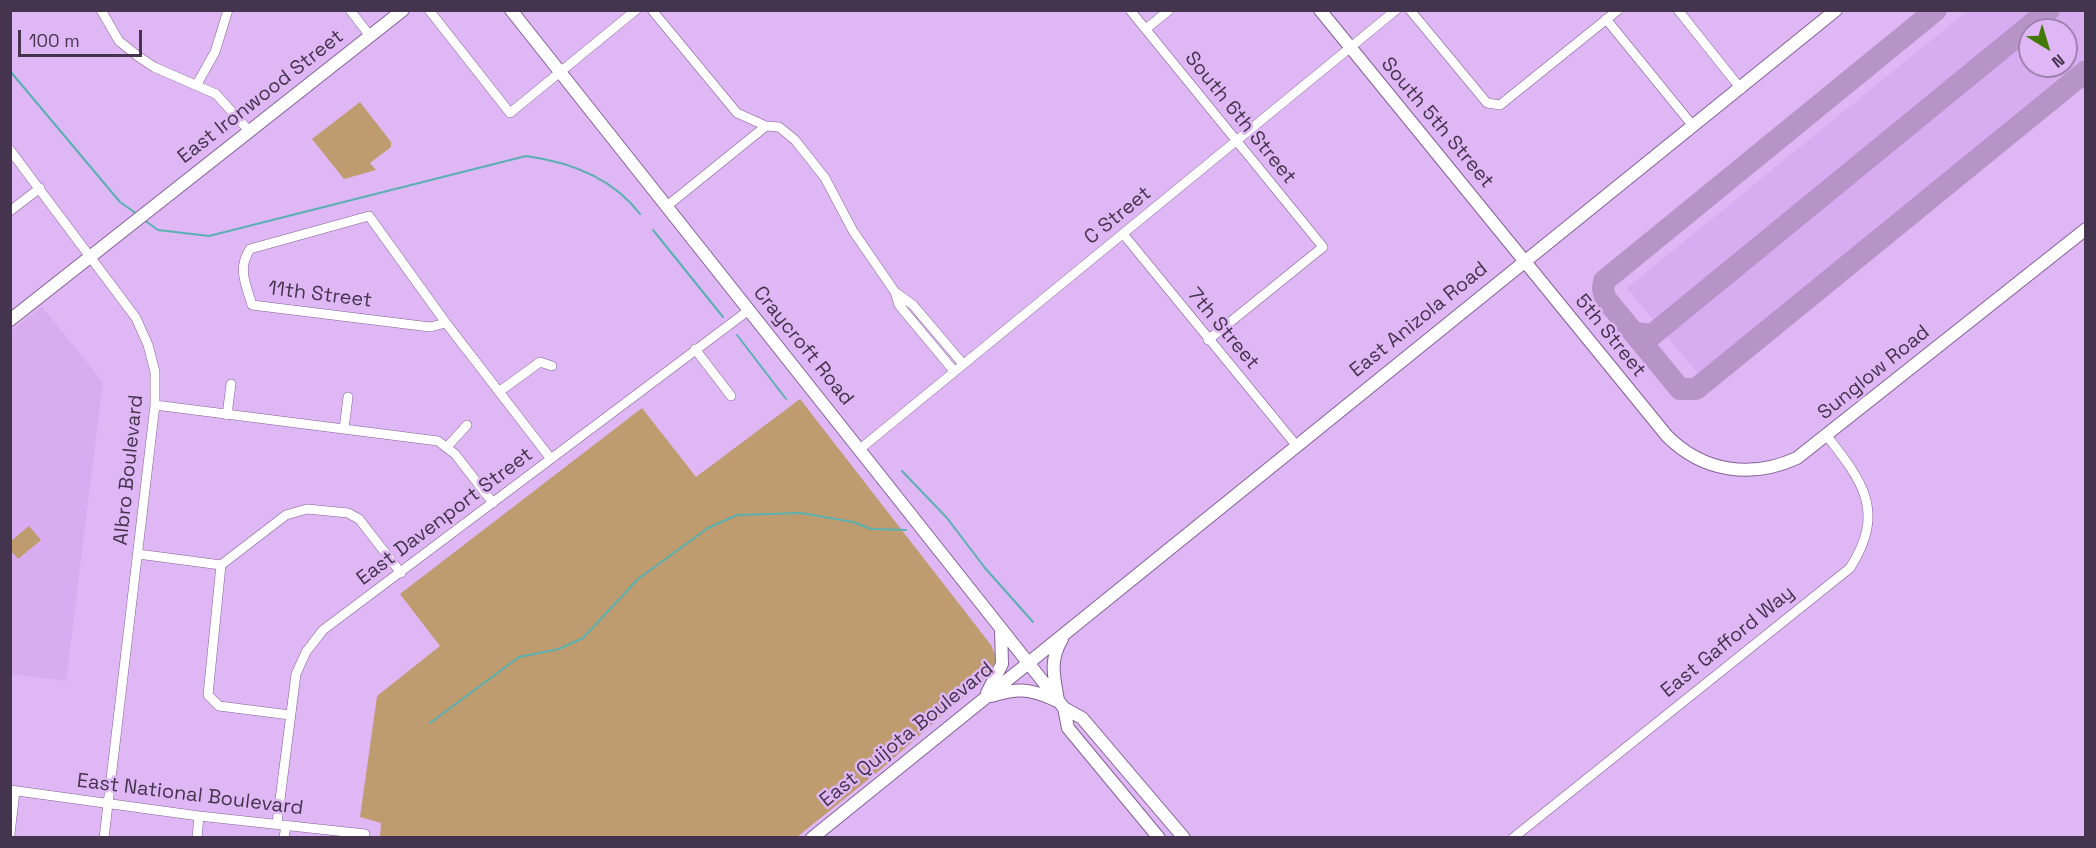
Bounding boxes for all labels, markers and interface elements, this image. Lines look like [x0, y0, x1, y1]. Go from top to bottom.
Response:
scale bar [21, 18, 146, 56]
north arrow [2018, 18, 2078, 78]
street label: East Ironwood Street [173, 25, 349, 169]
text: 100 m [29, 29, 80, 52]
street label: South 6th Street [1179, 47, 1301, 189]
text: N [2047, 49, 2069, 73]
street label: South 5th Street [1375, 53, 1499, 193]
street label: C Street [1080, 182, 1156, 250]
street label: East Anizola Road [1345, 257, 1493, 383]
street label: 11th Street [267, 277, 373, 313]
street label: Craycroft Road [748, 281, 858, 411]
street label: 7th Street [1182, 283, 1264, 375]
street label: 5th Street [1569, 290, 1651, 382]
street label: Sunglow Road [1813, 321, 1935, 425]
street label: Albro Boulevard [109, 394, 149, 546]
street label: East Davenport Street [352, 443, 538, 591]
street label: East Gafford Way [1657, 581, 1799, 703]
street label: East Quijota Boulevard [815, 657, 999, 813]
street label: East National Boulevard [75, 769, 305, 821]

